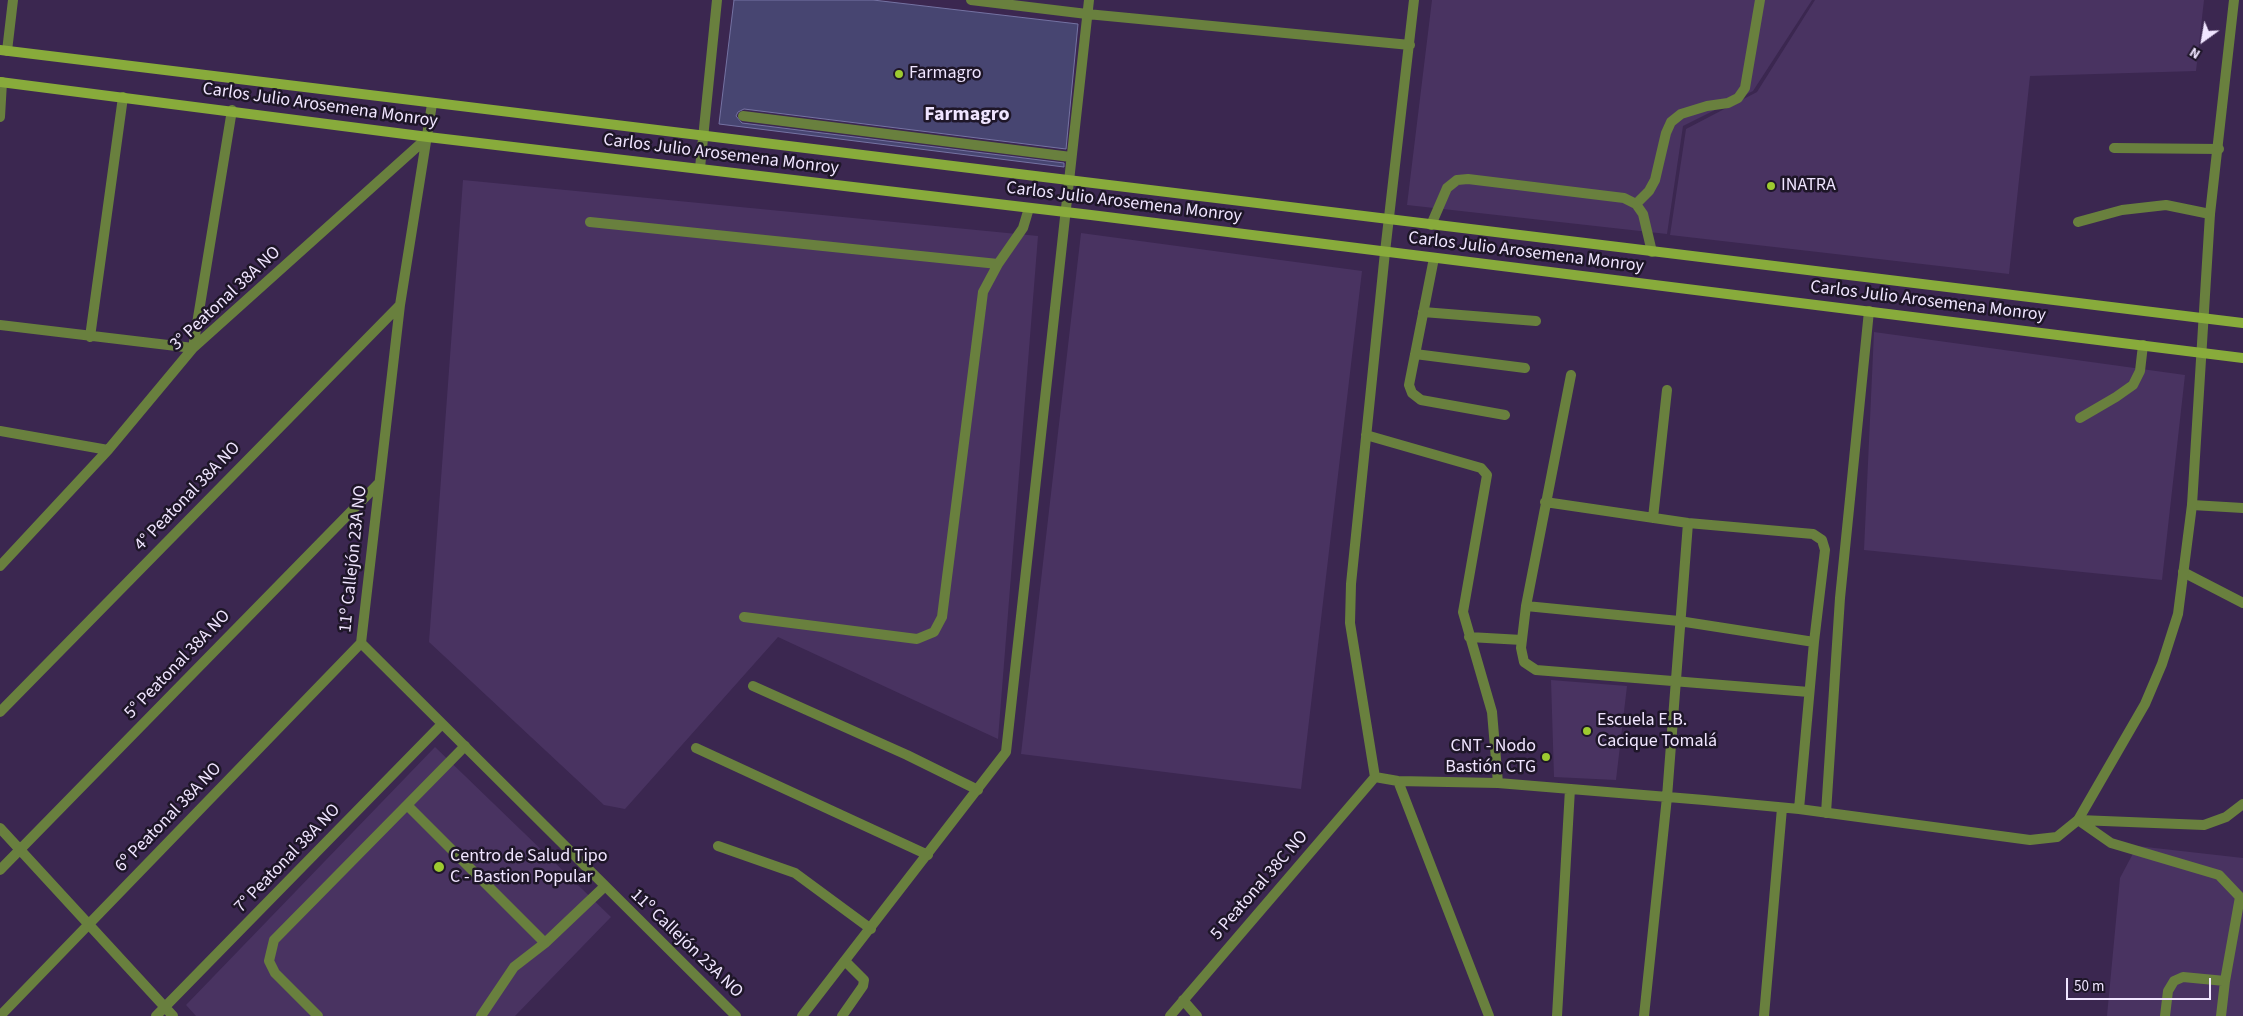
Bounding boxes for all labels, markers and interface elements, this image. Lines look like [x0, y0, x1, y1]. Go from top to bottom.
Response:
north arrow [2178, 15, 2228, 65]
text: N [2186, 42, 2204, 64]
place label: Farmagro [909, 63, 981, 85]
marker: Farmagro [893, 68, 905, 80]
street label: Carlos Julio Arosemena Monroy [201, 79, 439, 133]
district label: Farmagro [924, 104, 1010, 128]
street label: Carlos Julio Arosemena Monroy [602, 130, 840, 180]
place label: INATRA [1781, 175, 1836, 197]
street label: Carlos Julio Arosemena Monroy [1005, 178, 1243, 228]
marker: INATRA [1765, 180, 1777, 192]
street label: Carlos Julio Arosemena Monroy [1407, 228, 1645, 278]
street label: 3° Peatonal 38A NO [166, 242, 286, 356]
street label: Carlos Julio Arosemena Monroy [1809, 277, 2047, 327]
street label: 4° Peatonal 38A NO [130, 438, 246, 556]
street label: 11º Callejón 23A NO [336, 484, 372, 634]
street label: 5° Peatonal 38A NO [120, 606, 236, 724]
place label: Escuela E.B. Cacique Tomalá [1597, 710, 1717, 752]
marker: Escuela E.B. Cacique Tomalá [1581, 725, 1593, 737]
place label: CNT - Nodo Bastión CTG [1445, 736, 1536, 779]
marker: CNT - Nodo Bastión CTG [1540, 751, 1552, 763]
street label: 6º Peatonal 38A NO [111, 759, 227, 877]
street label: 7° Peatonal 38A NO [230, 800, 346, 918]
street label: 5 Peatonal 38C NO [1207, 827, 1313, 945]
place label: Centro de Salud Tipo C - Bastion Popular [450, 846, 608, 889]
marker: Centro de Salud Tipo C - Bastion Popular [432, 860, 446, 874]
street label: 11º Callejón 23A NO [625, 885, 747, 1003]
scale bar [2068, 968, 2213, 1000]
text: 50 m [2074, 976, 2104, 997]

